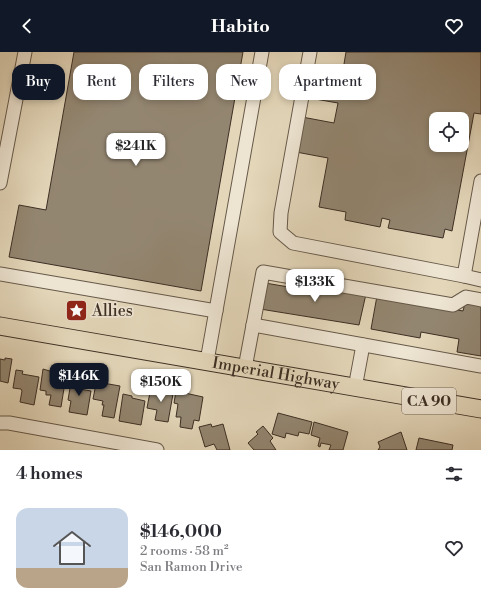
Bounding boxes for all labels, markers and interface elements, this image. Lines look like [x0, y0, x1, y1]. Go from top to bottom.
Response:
icon: back [16, 15, 38, 37]
text: Habito [211, 15, 270, 38]
icon: heart [443, 15, 465, 37]
chip: Buy [12, 64, 65, 100]
chip: Rent [73, 64, 131, 100]
chip: Filters [139, 64, 208, 100]
chip: New [216, 64, 271, 100]
chip: Apartment [279, 64, 376, 100]
map controls [429, 112, 469, 152]
button: locate [429, 112, 469, 152]
pin: $241K [108, 133, 164, 167]
text: $241K [115, 138, 157, 154]
pin: $133K [287, 269, 343, 303]
text: $133K [295, 274, 335, 290]
place icon: Allies [64, 298, 90, 324]
place label: Allies [91, 301, 133, 321]
street label: Imperial Highway [211, 353, 341, 394]
pin: $146K [51, 363, 107, 397]
text: $146K [59, 368, 99, 384]
pin: $150K [133, 369, 189, 403]
text: $150K [140, 374, 182, 390]
road number: CA 90 [402, 388, 456, 414]
text: 4 homes [16, 463, 83, 485]
icon: filters [443, 463, 465, 485]
text: $146,000 [140, 521, 222, 543]
icon: home [48, 524, 96, 572]
icon: heart [443, 537, 465, 559]
text: 2 rooms · 58 m² [140, 543, 229, 559]
text: San Ramon Drive [140, 559, 243, 575]

